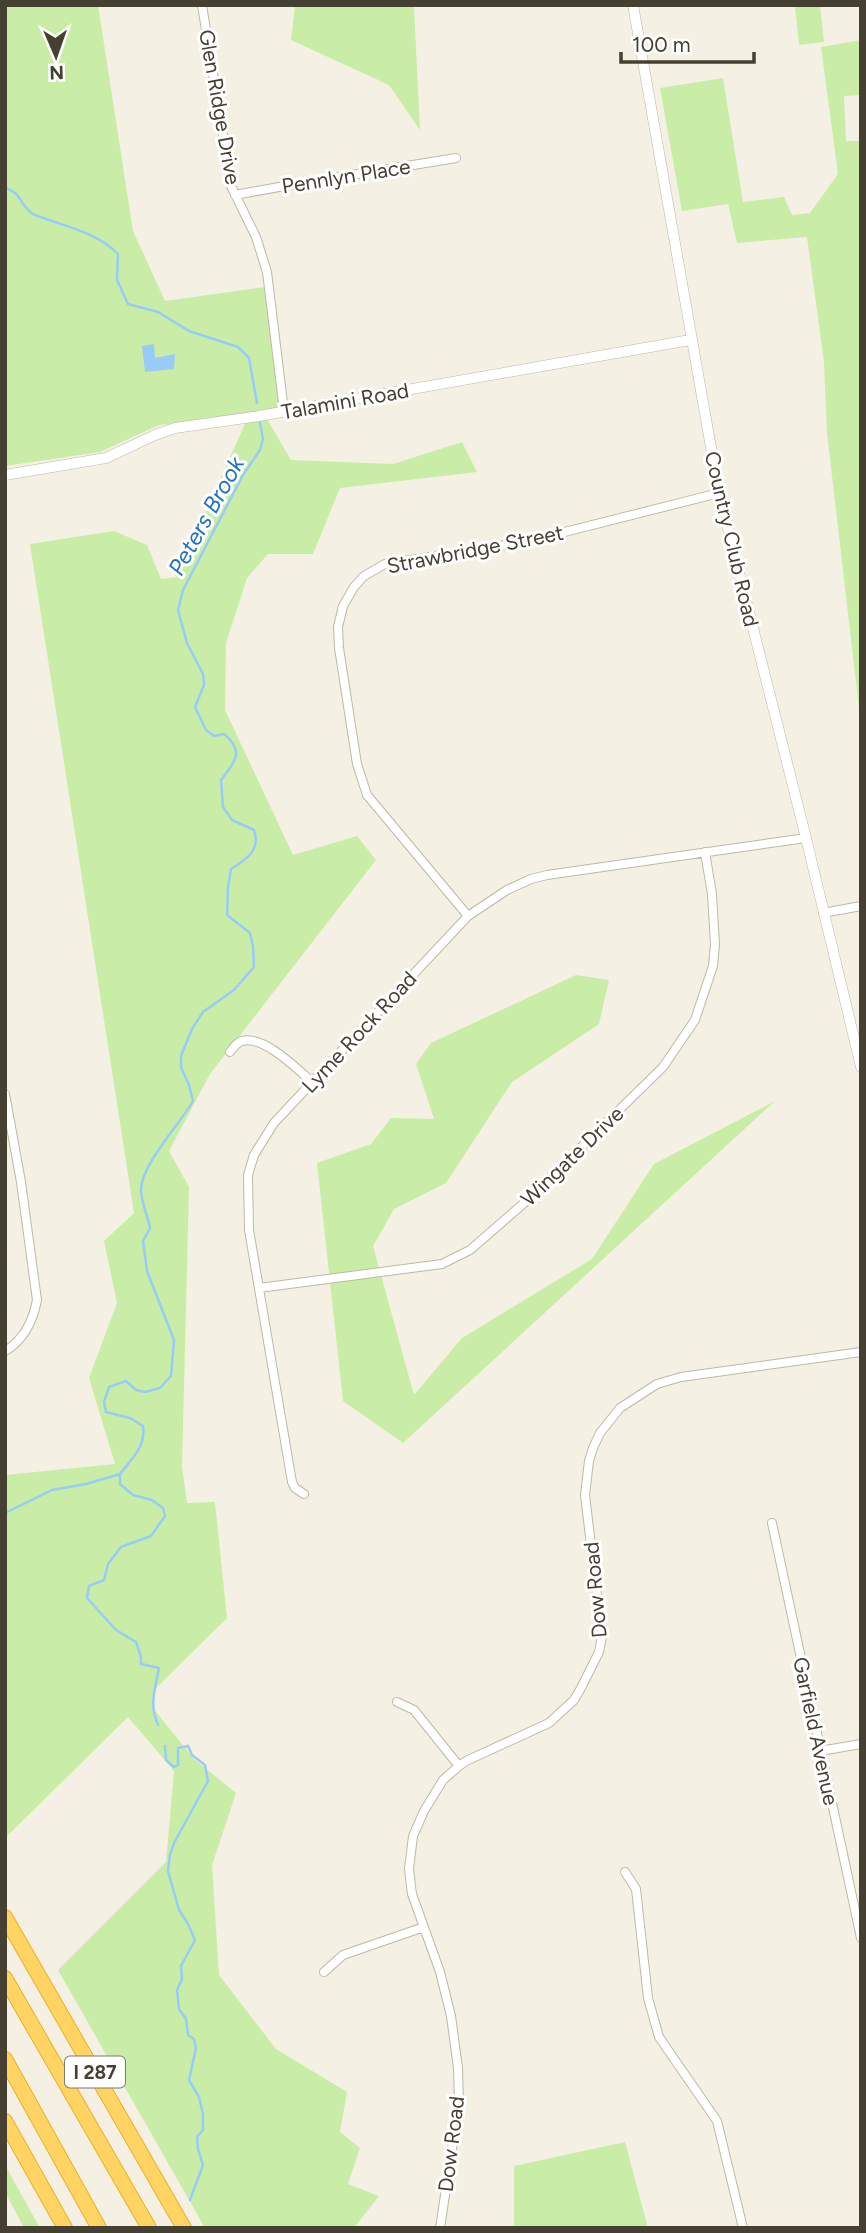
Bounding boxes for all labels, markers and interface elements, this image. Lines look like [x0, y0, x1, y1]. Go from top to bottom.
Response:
north arrow [21, 21, 91, 91]
scale bar [621, 21, 754, 65]
street label: Glen Ridge Drive [194, 28, 246, 186]
text: 100 m [632, 32, 691, 57]
text: N [49, 61, 64, 84]
street label: Pennlyn Place [280, 154, 412, 198]
street label: Talamini Road [279, 377, 411, 425]
street label: Country Club Road [700, 449, 764, 629]
water label: Peters Brook [162, 451, 250, 580]
street label: Strawbridge Street [385, 520, 565, 578]
street label: Lyme Rock Road [296, 966, 422, 1098]
street label: Wingate Drive [516, 1101, 628, 1211]
street label: Dow Road [578, 1541, 612, 1639]
street label: Garfield Avenue [788, 1655, 844, 1807]
road number: I 287 [65, 2056, 125, 2088]
street label: Dow Road [433, 2095, 469, 2193]

